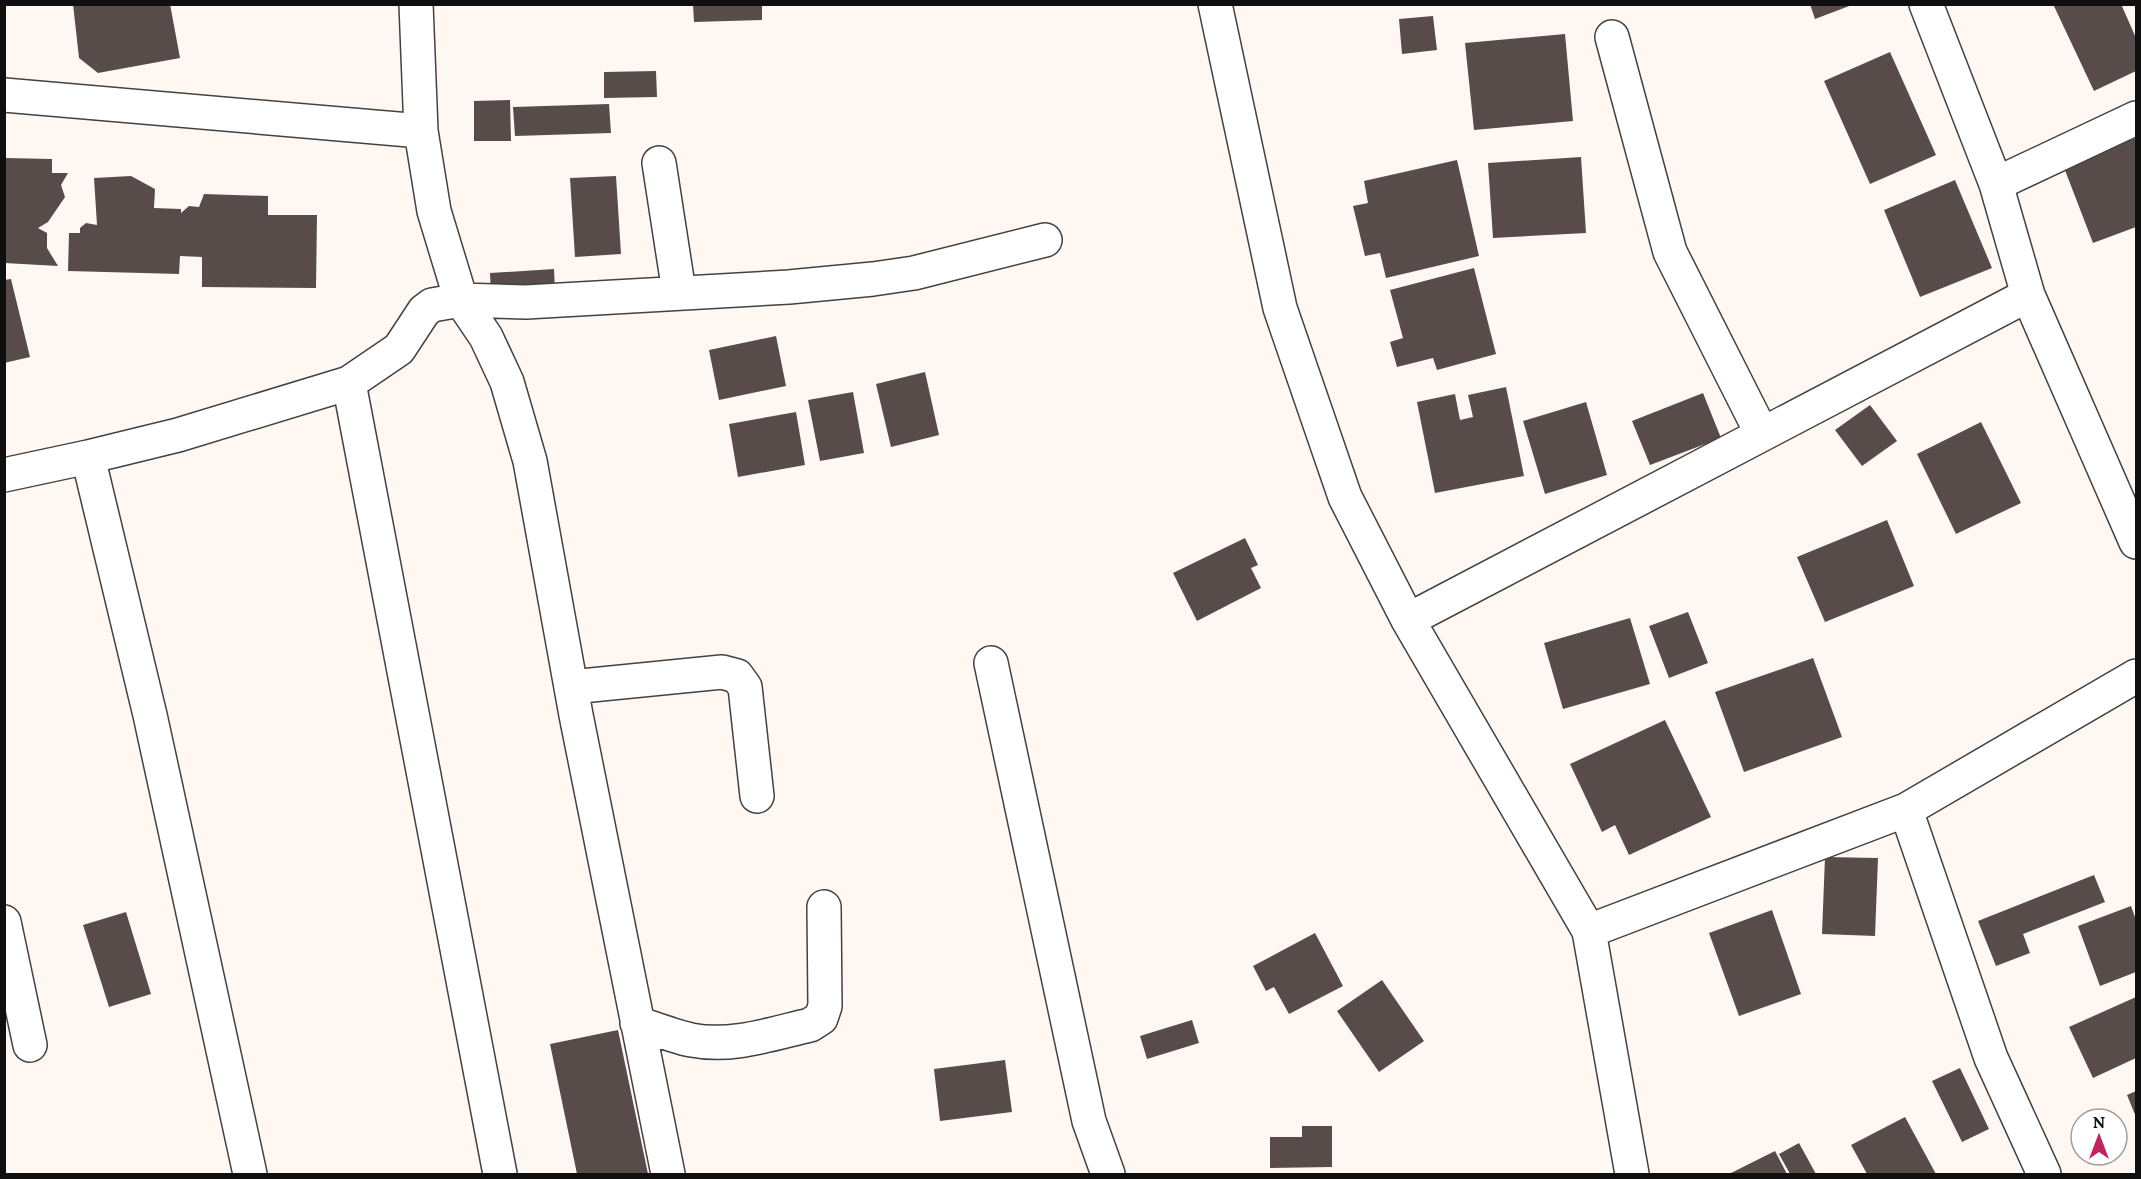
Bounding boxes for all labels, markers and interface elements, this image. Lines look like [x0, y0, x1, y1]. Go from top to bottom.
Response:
north arrow [2069, 1107, 2129, 1167]
text: N [2093, 1112, 2105, 1132]

